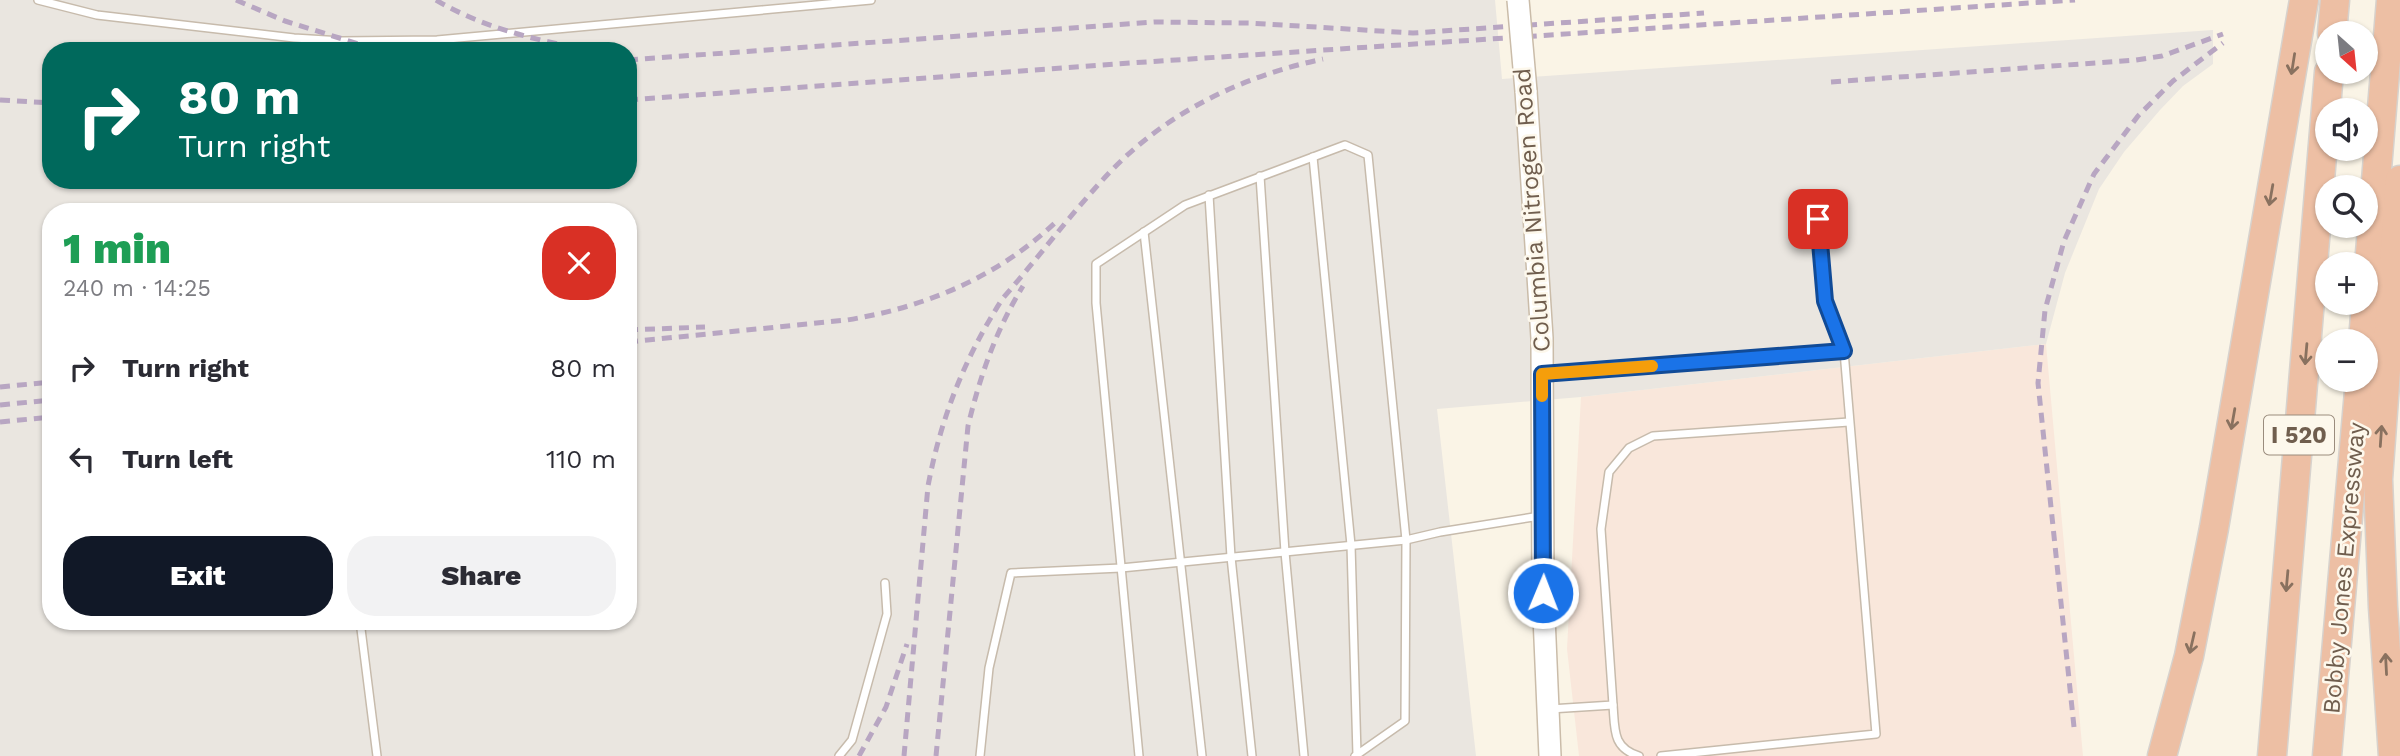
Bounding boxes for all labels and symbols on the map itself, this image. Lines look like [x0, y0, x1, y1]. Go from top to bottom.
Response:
north arrow [2315, 21, 2378, 84]
one-way arrow [2286, 52, 2299, 75]
street label: Columbia Nitrogen Road [1508, 67, 1556, 353]
one-way arrow [2264, 183, 2277, 206]
pin [1788, 189, 1848, 249]
one-way arrow [2299, 342, 2312, 365]
one-way arrow [2226, 407, 2239, 430]
road number: I 520 [2264, 416, 2334, 454]
street label: Bobby Jones Expressway [2317, 420, 2371, 715]
one-way arrow [2375, 426, 2388, 448]
position arrow [1506, 556, 1580, 630]
one-way arrow [2280, 569, 2293, 591]
one-way arrow [2185, 631, 2198, 654]
one-way arrow [2379, 653, 2392, 675]

